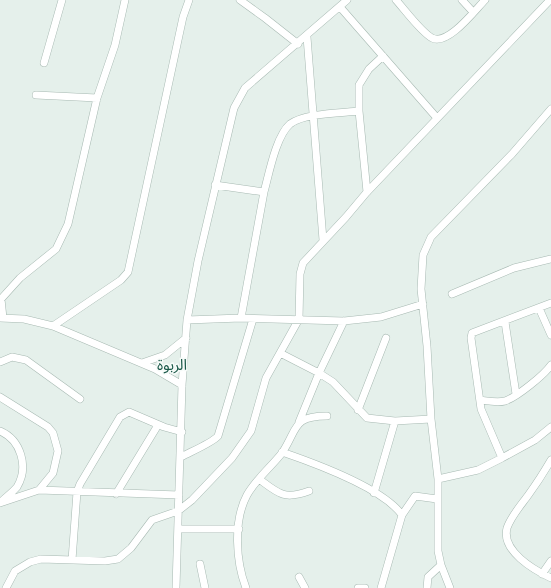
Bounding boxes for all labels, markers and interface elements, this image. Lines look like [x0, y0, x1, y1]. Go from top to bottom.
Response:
district label: الربوة [157, 355, 187, 374]

